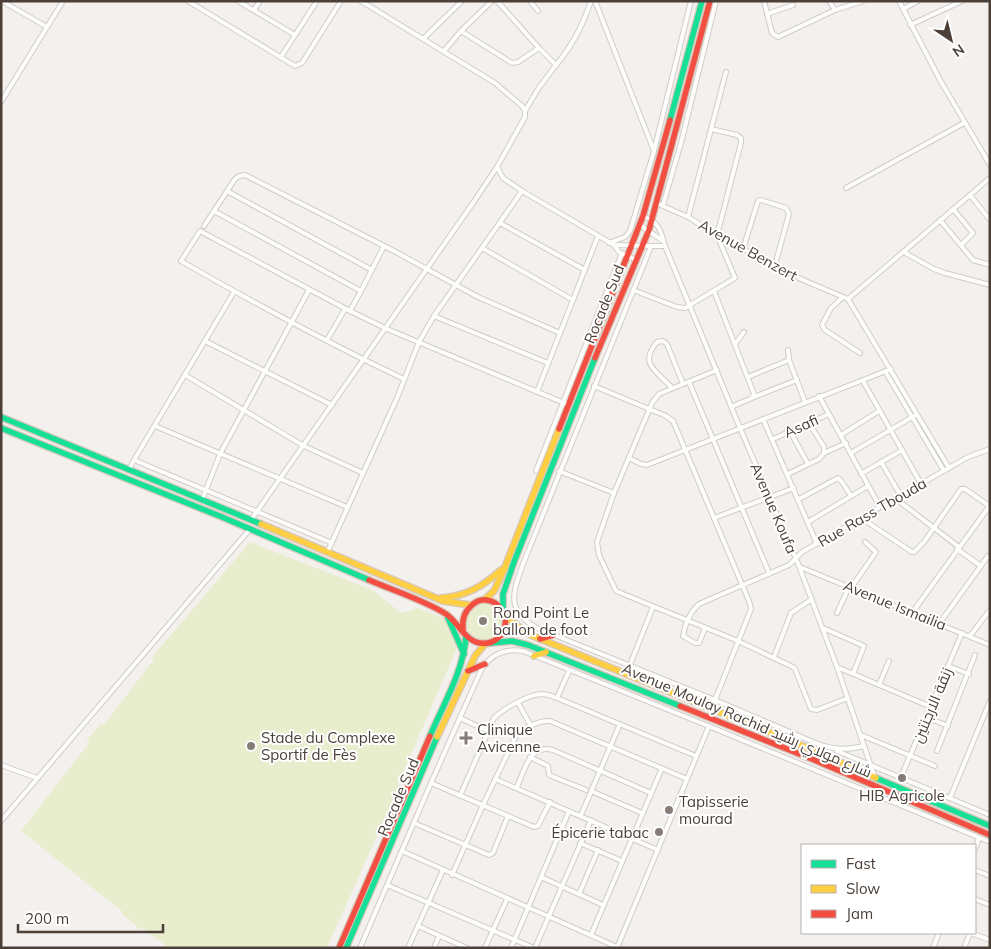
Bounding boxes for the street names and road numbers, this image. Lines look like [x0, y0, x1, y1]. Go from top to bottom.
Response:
street label: Avenue Benzert [695, 215, 801, 285]
street label: Rocade Sud [580, 262, 628, 346]
street label: Asafi [781, 410, 821, 442]
street label: Avenue Koufa [746, 460, 802, 556]
street label: Rue Rass Tbouda [814, 473, 930, 551]
street label: Avenue Ismailia [841, 576, 949, 634]
street label: Avenue Moulay Rachid شارع مولاي رشيد [618, 659, 875, 784]
street label: زنقة الارجنتين [908, 665, 957, 746]
street label: Rocade Sud [373, 755, 423, 839]

